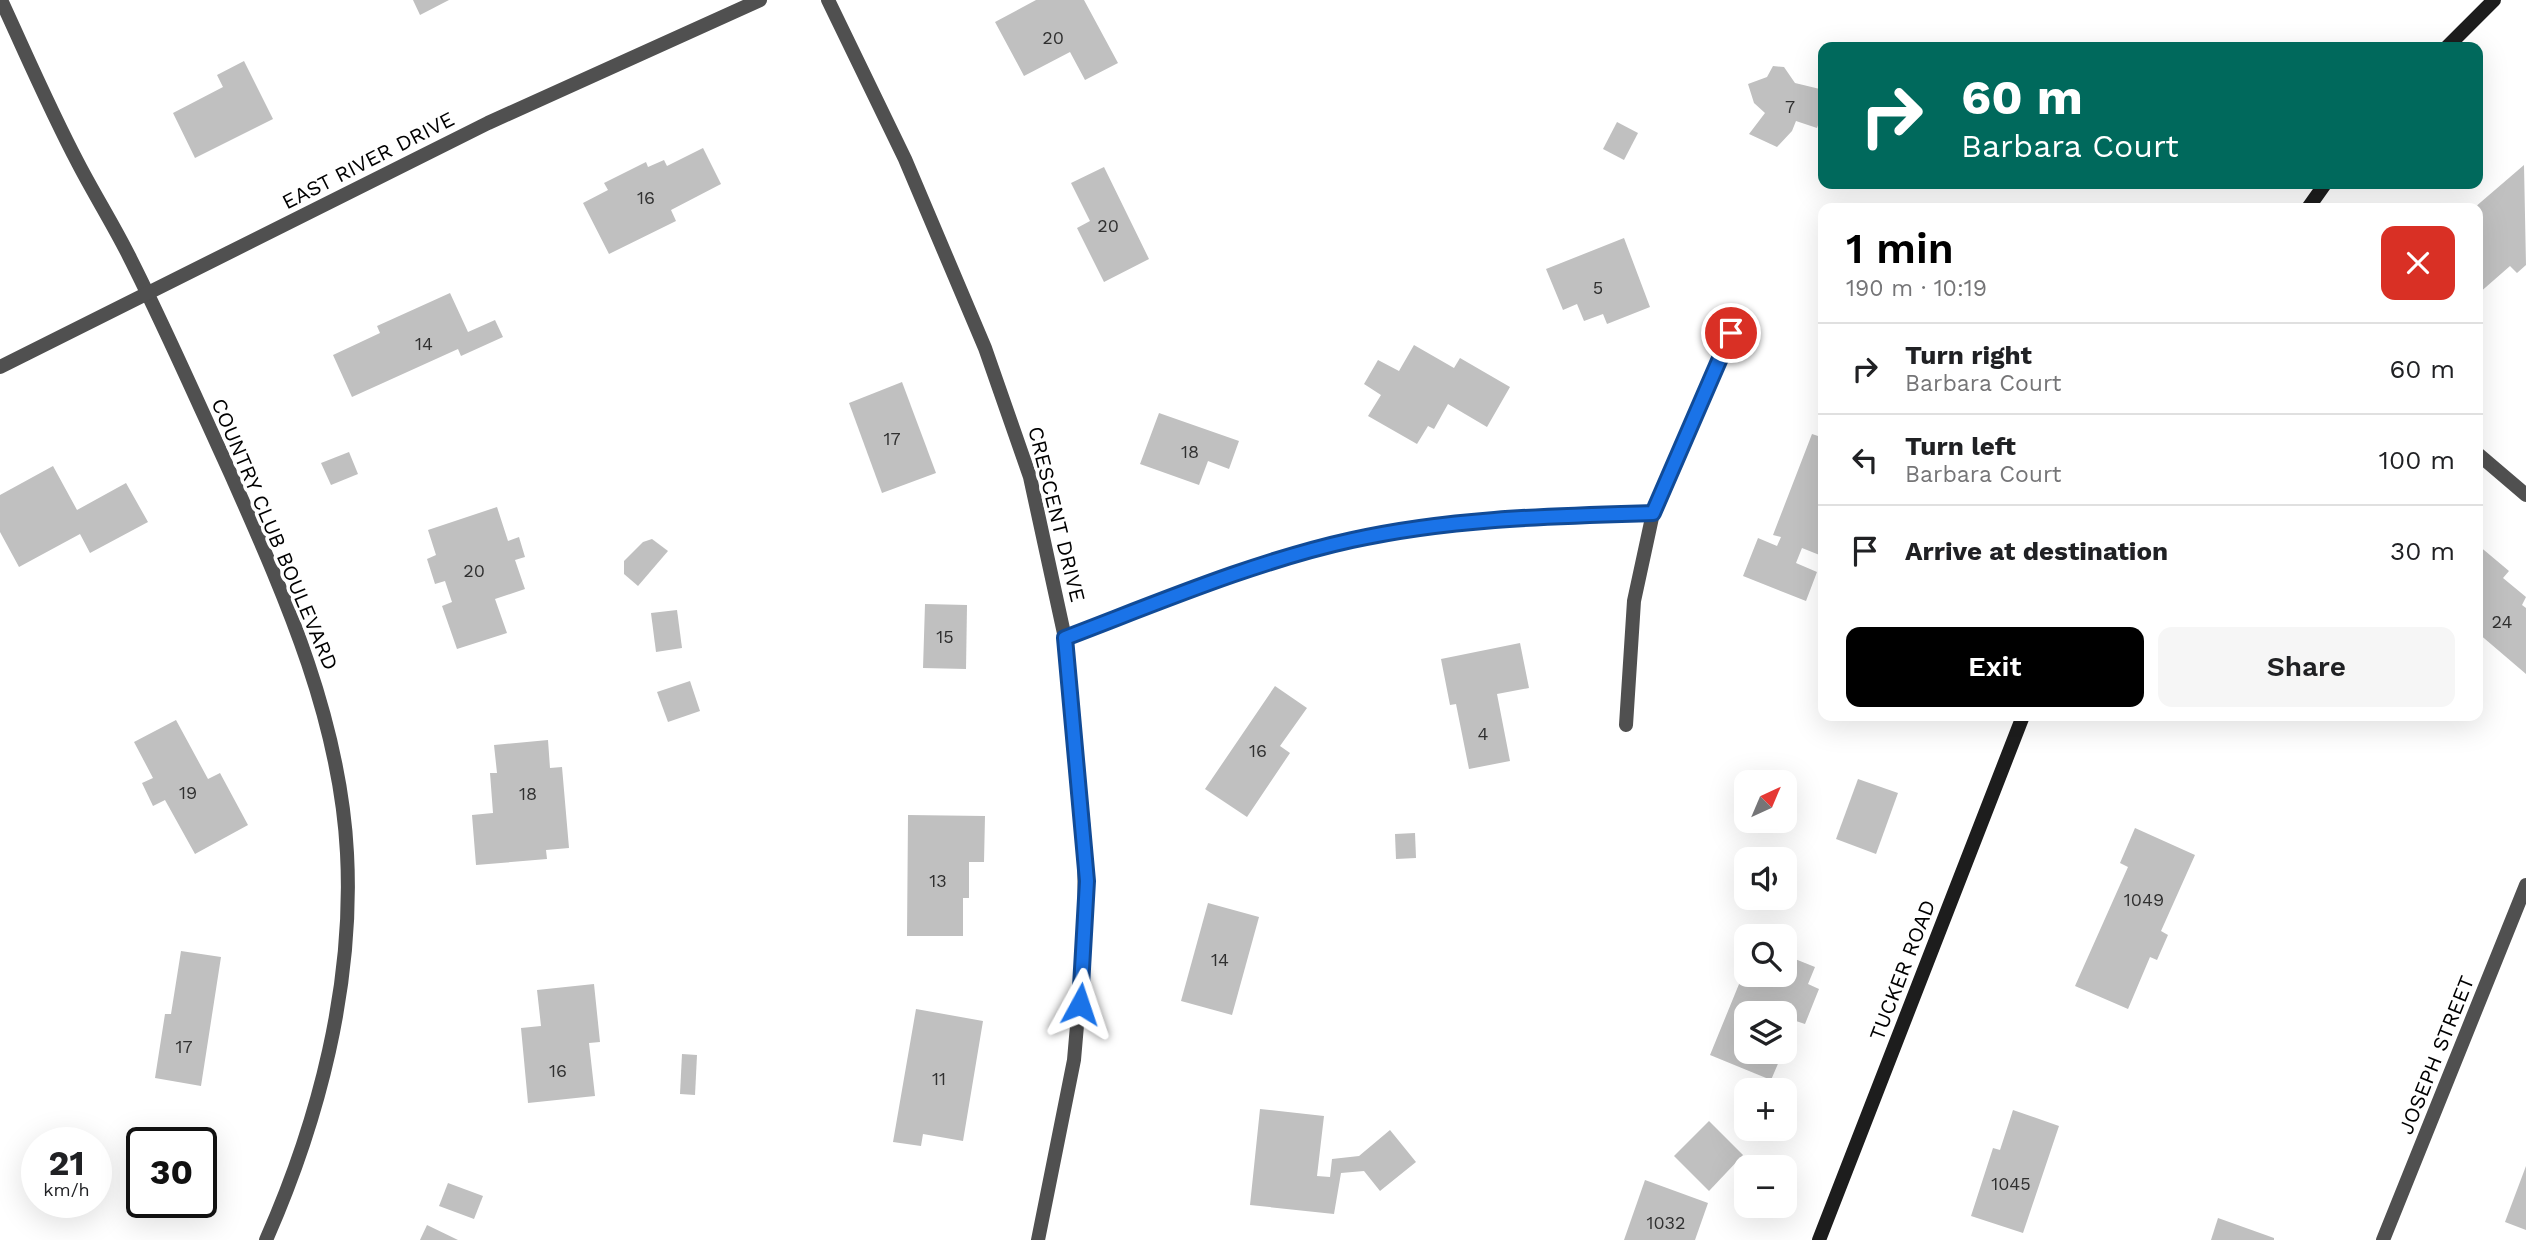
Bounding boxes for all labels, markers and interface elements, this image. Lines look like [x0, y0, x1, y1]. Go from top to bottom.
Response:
house number: 20 [1042, 27, 1064, 48]
text: 60 m [1961, 68, 2083, 126]
icon: right [1846, 70, 1937, 161]
house number: 7 [1785, 96, 1795, 117]
street label: EAST RIVER DRIVE [278, 106, 458, 214]
text: Barbara Court [1961, 127, 2179, 165]
house number: 16 [637, 187, 655, 208]
house number: 20 [1097, 215, 1119, 236]
text: 1 min [1846, 224, 1954, 273]
button: close [2381, 226, 2455, 300]
text: 190 m · 10:19 [1846, 275, 1987, 302]
house number: 5 [1593, 277, 1603, 298]
pin [1701, 303, 1761, 363]
icon: arrive [1712, 314, 1750, 352]
house number: 14 [415, 333, 433, 354]
text: Turn right [1905, 340, 2032, 370]
icon: right [1846, 350, 1884, 388]
text: 60 m [2389, 354, 2455, 384]
text: Barbara Court [1905, 370, 2061, 397]
street label: COUNTRY CLUB BOULEVARD [206, 394, 344, 674]
street label: CRESCENT DRIVE [1023, 424, 1091, 604]
house number: 17 [883, 428, 901, 449]
text: Turn left [1905, 431, 2016, 461]
house number: 18 [1181, 441, 1199, 462]
icon: left [1846, 441, 1884, 479]
text: 100 m [2379, 445, 2455, 475]
text: Barbara Court [1905, 461, 2061, 488]
icon: arrive [1846, 532, 1884, 570]
text: Arrive at destination [1905, 536, 2168, 566]
text: 30 m [2390, 536, 2455, 566]
house number: 20 [463, 560, 485, 581]
house number: 24 [2492, 611, 2512, 632]
house number: 15 [936, 626, 954, 647]
button: Exit [1846, 627, 2144, 707]
button: Share [2158, 627, 2455, 707]
house number: 4 [1478, 723, 1489, 744]
house number: 16 [1249, 740, 1267, 761]
north arrow [1734, 770, 1797, 833]
map controls [1734, 770, 1797, 1218]
house number: 19 [179, 782, 197, 803]
house number: 18 [519, 783, 537, 804]
button: sound [1734, 847, 1797, 910]
house number: 13 [929, 870, 947, 891]
house number: 1049 [2124, 889, 2164, 910]
street label: TUCKER ROAD [1864, 896, 1940, 1044]
button: search [1734, 924, 1797, 987]
house number: 14 [1211, 949, 1229, 970]
position arrow [1043, 967, 1117, 1041]
street label: JOSEPH STREET [2393, 972, 2479, 1138]
button: layers [1734, 1001, 1797, 1064]
house number: 17 [175, 1036, 193, 1057]
house number: 16 [549, 1060, 567, 1081]
house number: 11 [932, 1068, 946, 1089]
button: + [1734, 1078, 1797, 1141]
speed limit sign: 30 [126, 1127, 217, 1218]
text: 21 [49, 1142, 84, 1184]
button: − [1734, 1155, 1797, 1218]
house number: 1045 [1991, 1173, 2031, 1194]
text: km/h [43, 1179, 90, 1200]
house number: 1032 [1647, 1212, 1685, 1233]

